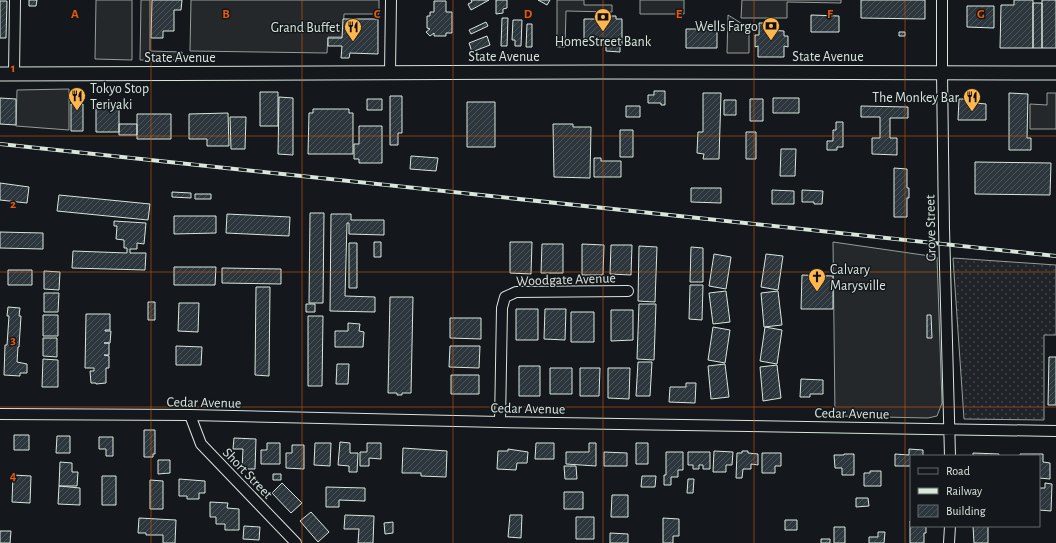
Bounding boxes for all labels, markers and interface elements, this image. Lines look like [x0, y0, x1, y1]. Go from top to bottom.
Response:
bank icon: HomeStreet Bank [593, 7, 613, 32]
text: A [71, 8, 79, 21]
text: B [222, 8, 230, 21]
text: C [374, 8, 381, 21]
text: D [524, 8, 533, 21]
text: E [676, 8, 683, 21]
text: F [827, 8, 834, 21]
text: G [977, 8, 985, 21]
bank icon: Wells Fargo [761, 16, 781, 41]
restaurant icon: Grand Buffet [343, 17, 363, 42]
place label: Wells Fargo [695, 20, 758, 34]
place label: Grand Buffet [271, 21, 341, 35]
place label: HomeStreet Bank [555, 35, 652, 49]
street label: State Avenue [468, 50, 540, 64]
street label: State Avenue [792, 50, 864, 64]
street label: State Avenue [144, 51, 216, 65]
text: 1 [11, 62, 15, 75]
place label: Tokyo Stop Teriyaki [90, 82, 149, 112]
restaurant icon: Tokyo Stop Teriyaki [67, 86, 87, 111]
restaurant icon: The Monkey Bar [962, 87, 982, 112]
place label: The Monkey Bar [872, 91, 959, 105]
street label: Grove Street [923, 194, 939, 261]
text: 2 [10, 198, 16, 211]
place label: Calvary Marysville [830, 263, 886, 293]
church icon: Calvary Marysville [807, 267, 827, 292]
street label: Woodgate Avenue [516, 271, 616, 289]
text: 3 [10, 334, 16, 347]
street label: Cedar Avenue [167, 395, 241, 411]
street label: Cedar Avenue [491, 401, 565, 417]
street label: Cedar Avenue [815, 406, 889, 422]
street label: Short Street [220, 446, 275, 502]
legend [910, 455, 1040, 527]
text: Road [946, 465, 970, 477]
text: 4 [10, 470, 17, 483]
text: Railway [946, 485, 982, 498]
text: Building [946, 505, 986, 517]

